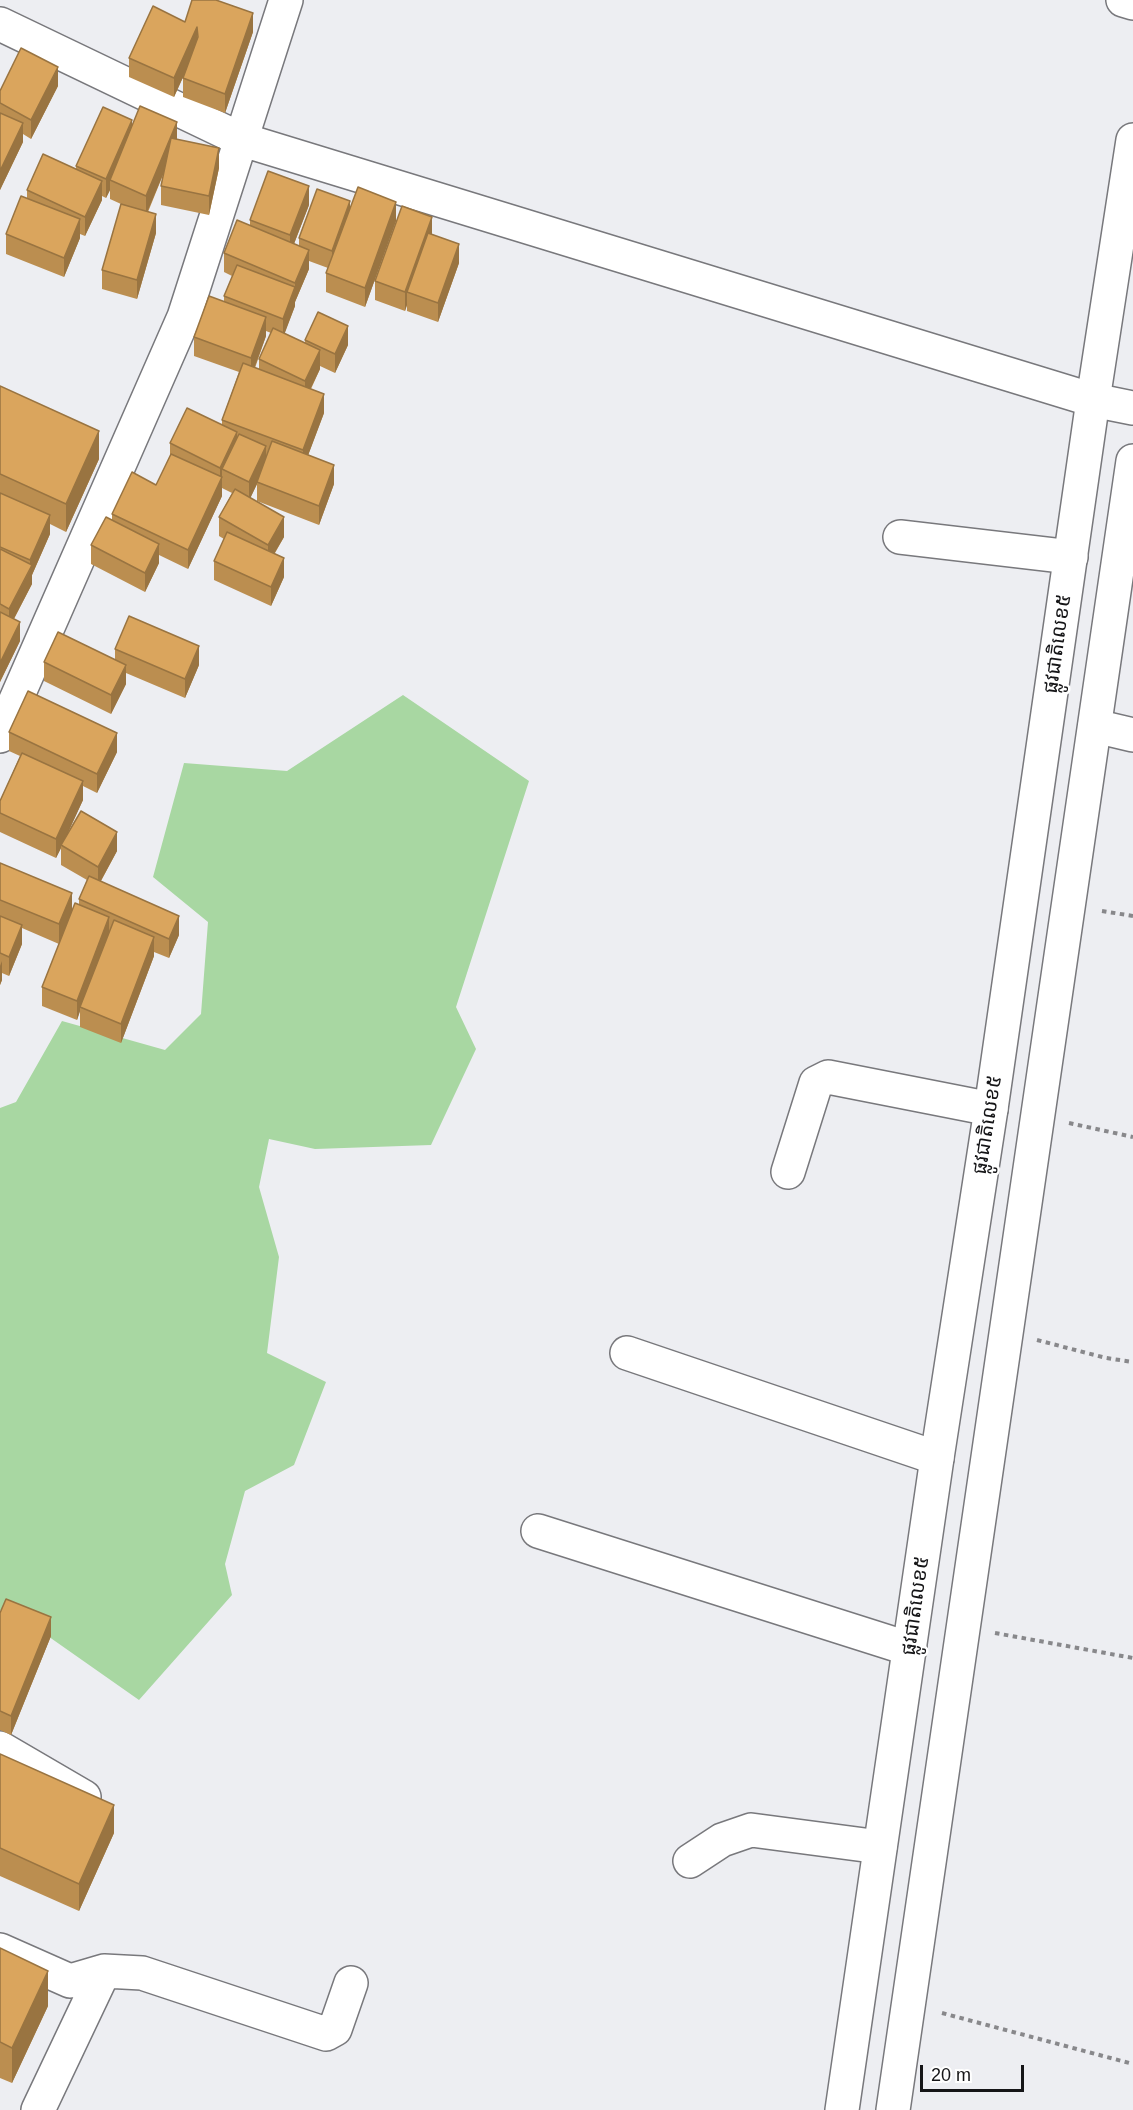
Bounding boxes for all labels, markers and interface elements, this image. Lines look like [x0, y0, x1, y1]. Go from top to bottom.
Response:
street label: ផ្លូវជាតិលេខ៥ [1039, 593, 1077, 695]
street label: ផ្លូវជាតិលេខ៥ [968, 1074, 1008, 1176]
street label: ផ្លូវជាតិលេខ៥ [897, 1555, 935, 1657]
scale bar [923, 2053, 1026, 2091]
text: 20 m [931, 2065, 971, 2085]

